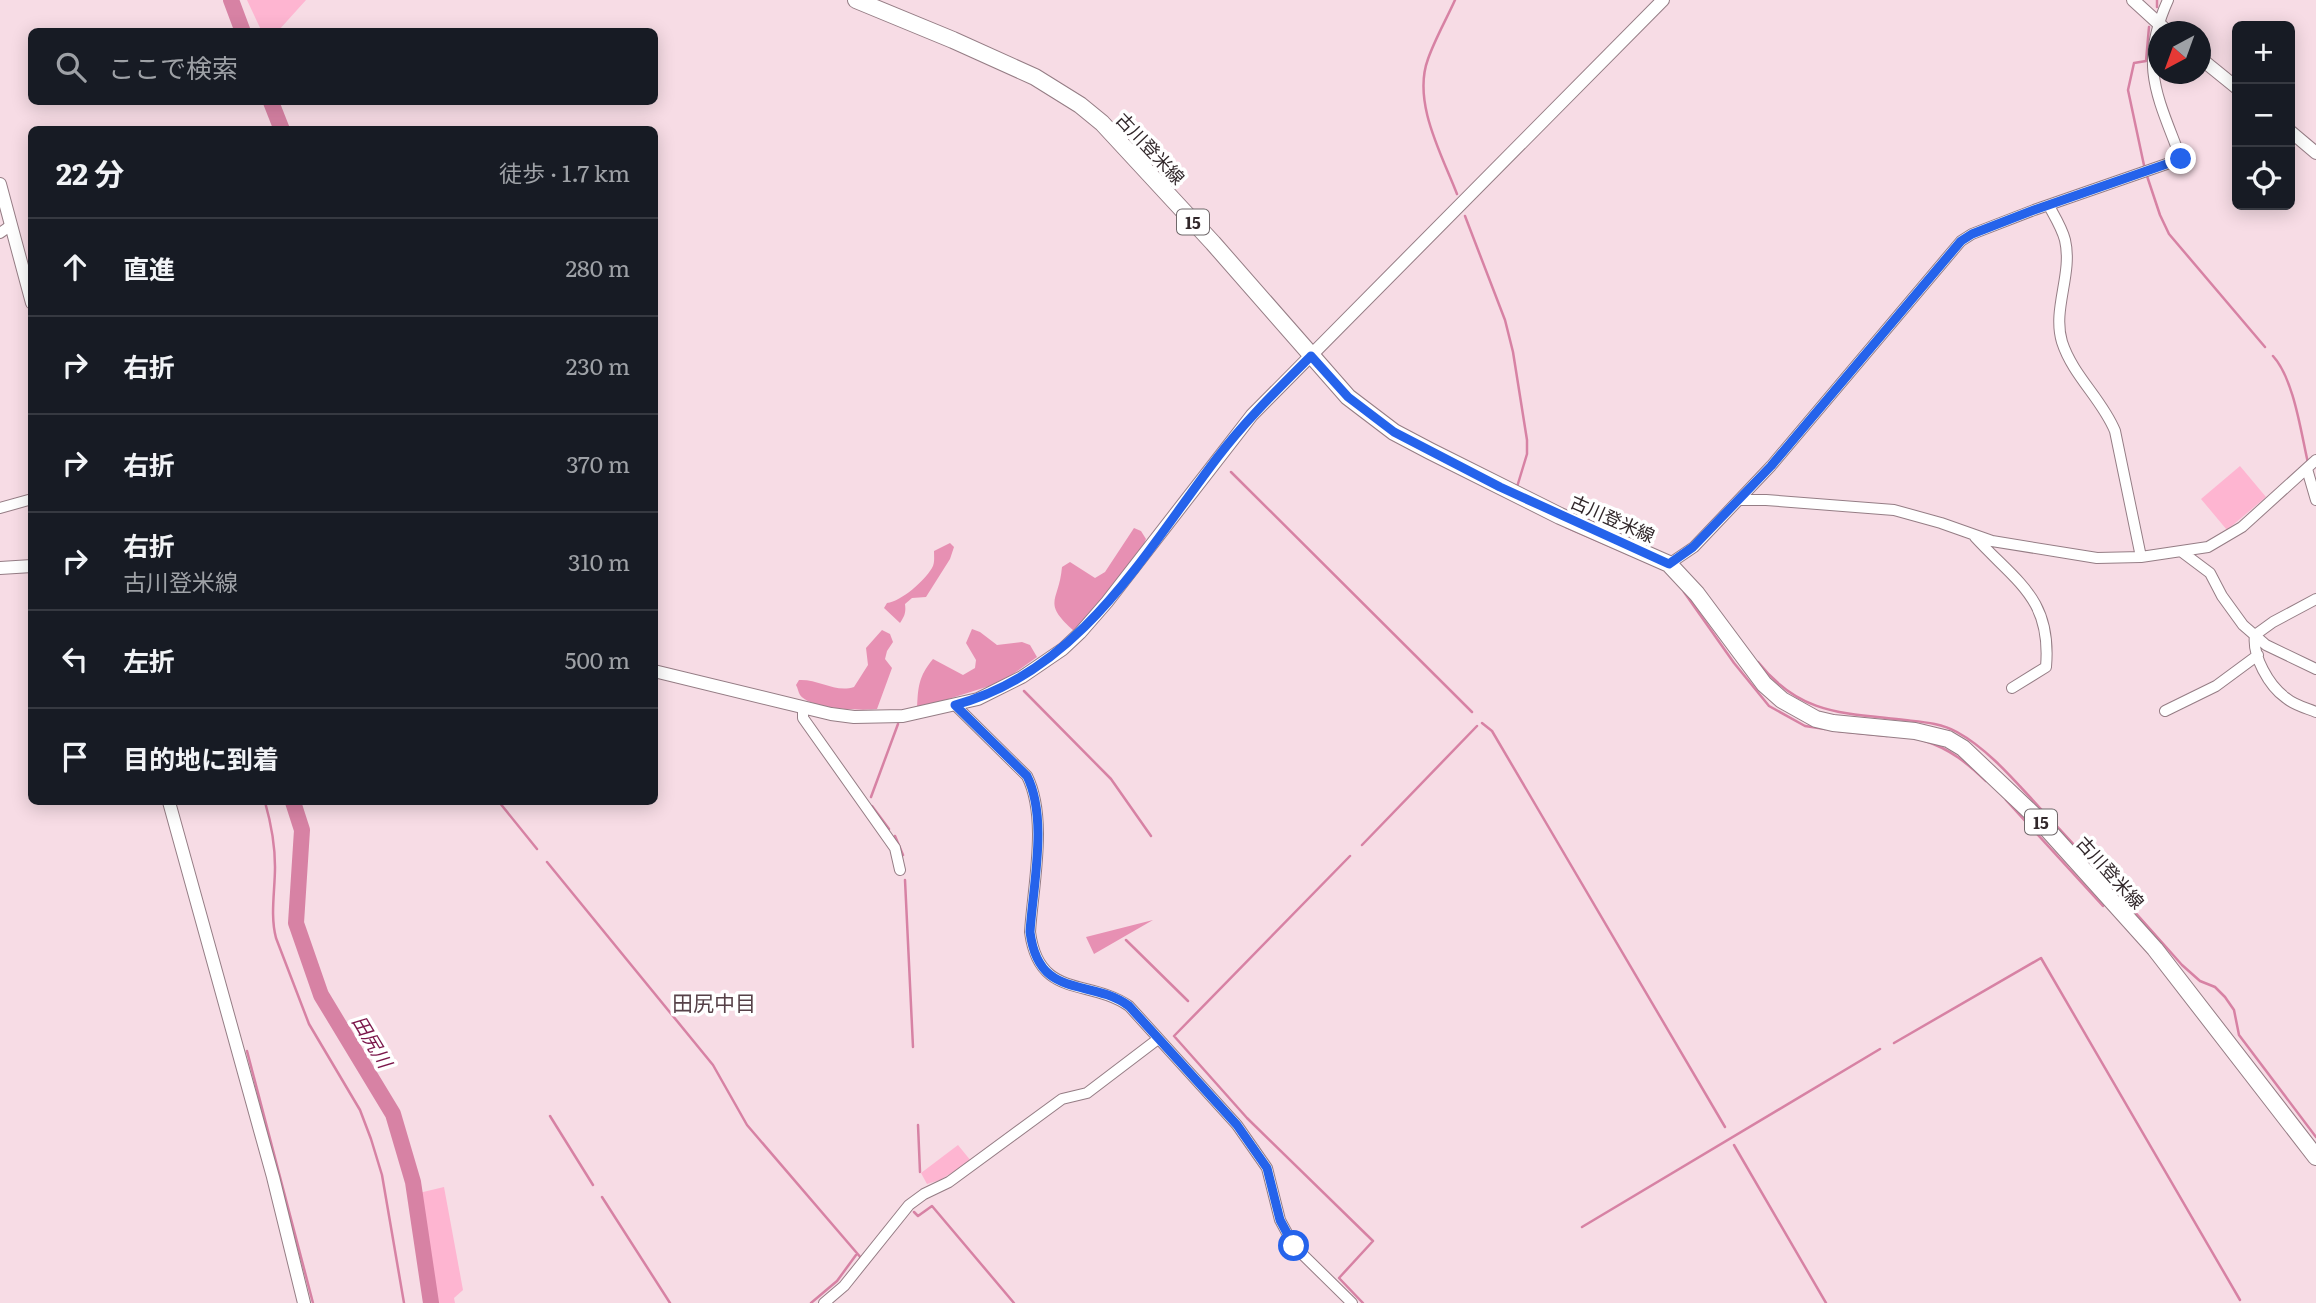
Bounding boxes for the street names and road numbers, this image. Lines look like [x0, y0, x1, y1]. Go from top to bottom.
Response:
street label: 古川登米線 [1110, 106, 1192, 190]
road number: 15 [1177, 210, 1209, 234]
street label: 古川登米線 [1566, 487, 1660, 549]
road number: 15 [2025, 810, 2057, 834]
street label: 古川登米線 [2071, 830, 2151, 914]

